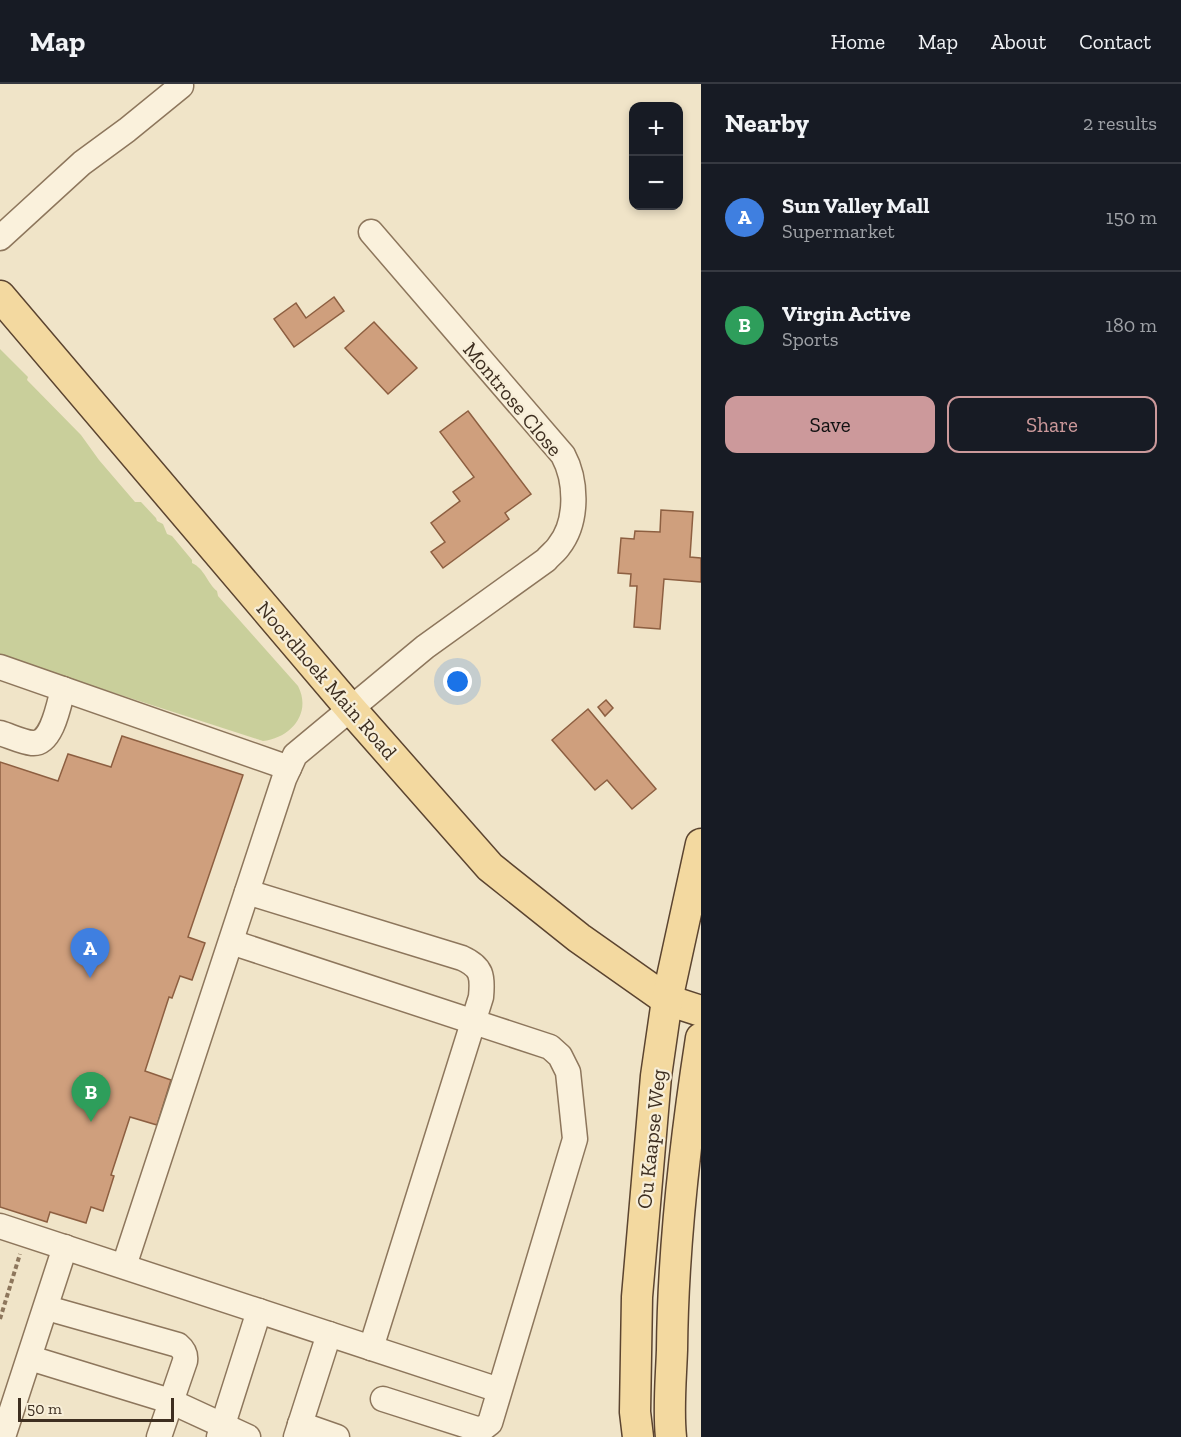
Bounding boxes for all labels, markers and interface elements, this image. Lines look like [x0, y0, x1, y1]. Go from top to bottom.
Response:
text: Map [30, 25, 85, 58]
text: Home [831, 29, 885, 54]
text: Map [918, 29, 958, 54]
text: About [991, 29, 1046, 54]
text: Contact [1079, 29, 1151, 54]
map controls [629, 102, 683, 210]
button: + [629, 102, 683, 156]
text: Nearby [725, 107, 809, 139]
text: 2 results [1083, 111, 1157, 135]
button: − [629, 156, 683, 210]
text: Sun Valley Mall [782, 192, 930, 219]
text: A [738, 205, 751, 229]
text: 150 m [1106, 205, 1157, 229]
text: Supermarket [782, 219, 895, 243]
text: Virgin Active [782, 300, 911, 327]
text: B [738, 313, 751, 337]
text: 180 m [1105, 313, 1157, 337]
text: Sports [782, 327, 839, 351]
street label: Montrose Close [458, 337, 568, 461]
button: Save [725, 396, 935, 453]
button: Share [947, 396, 1157, 453]
street label: Noordhoek Main Road [252, 596, 403, 765]
your location [443, 667, 472, 696]
pin: A [70, 928, 110, 978]
street label: Ou Kaapse Weg [631, 1067, 671, 1210]
pin: B [72, 1072, 110, 1122]
scale bar [18, 1395, 174, 1422]
text: 50 m [27, 1399, 62, 1418]

